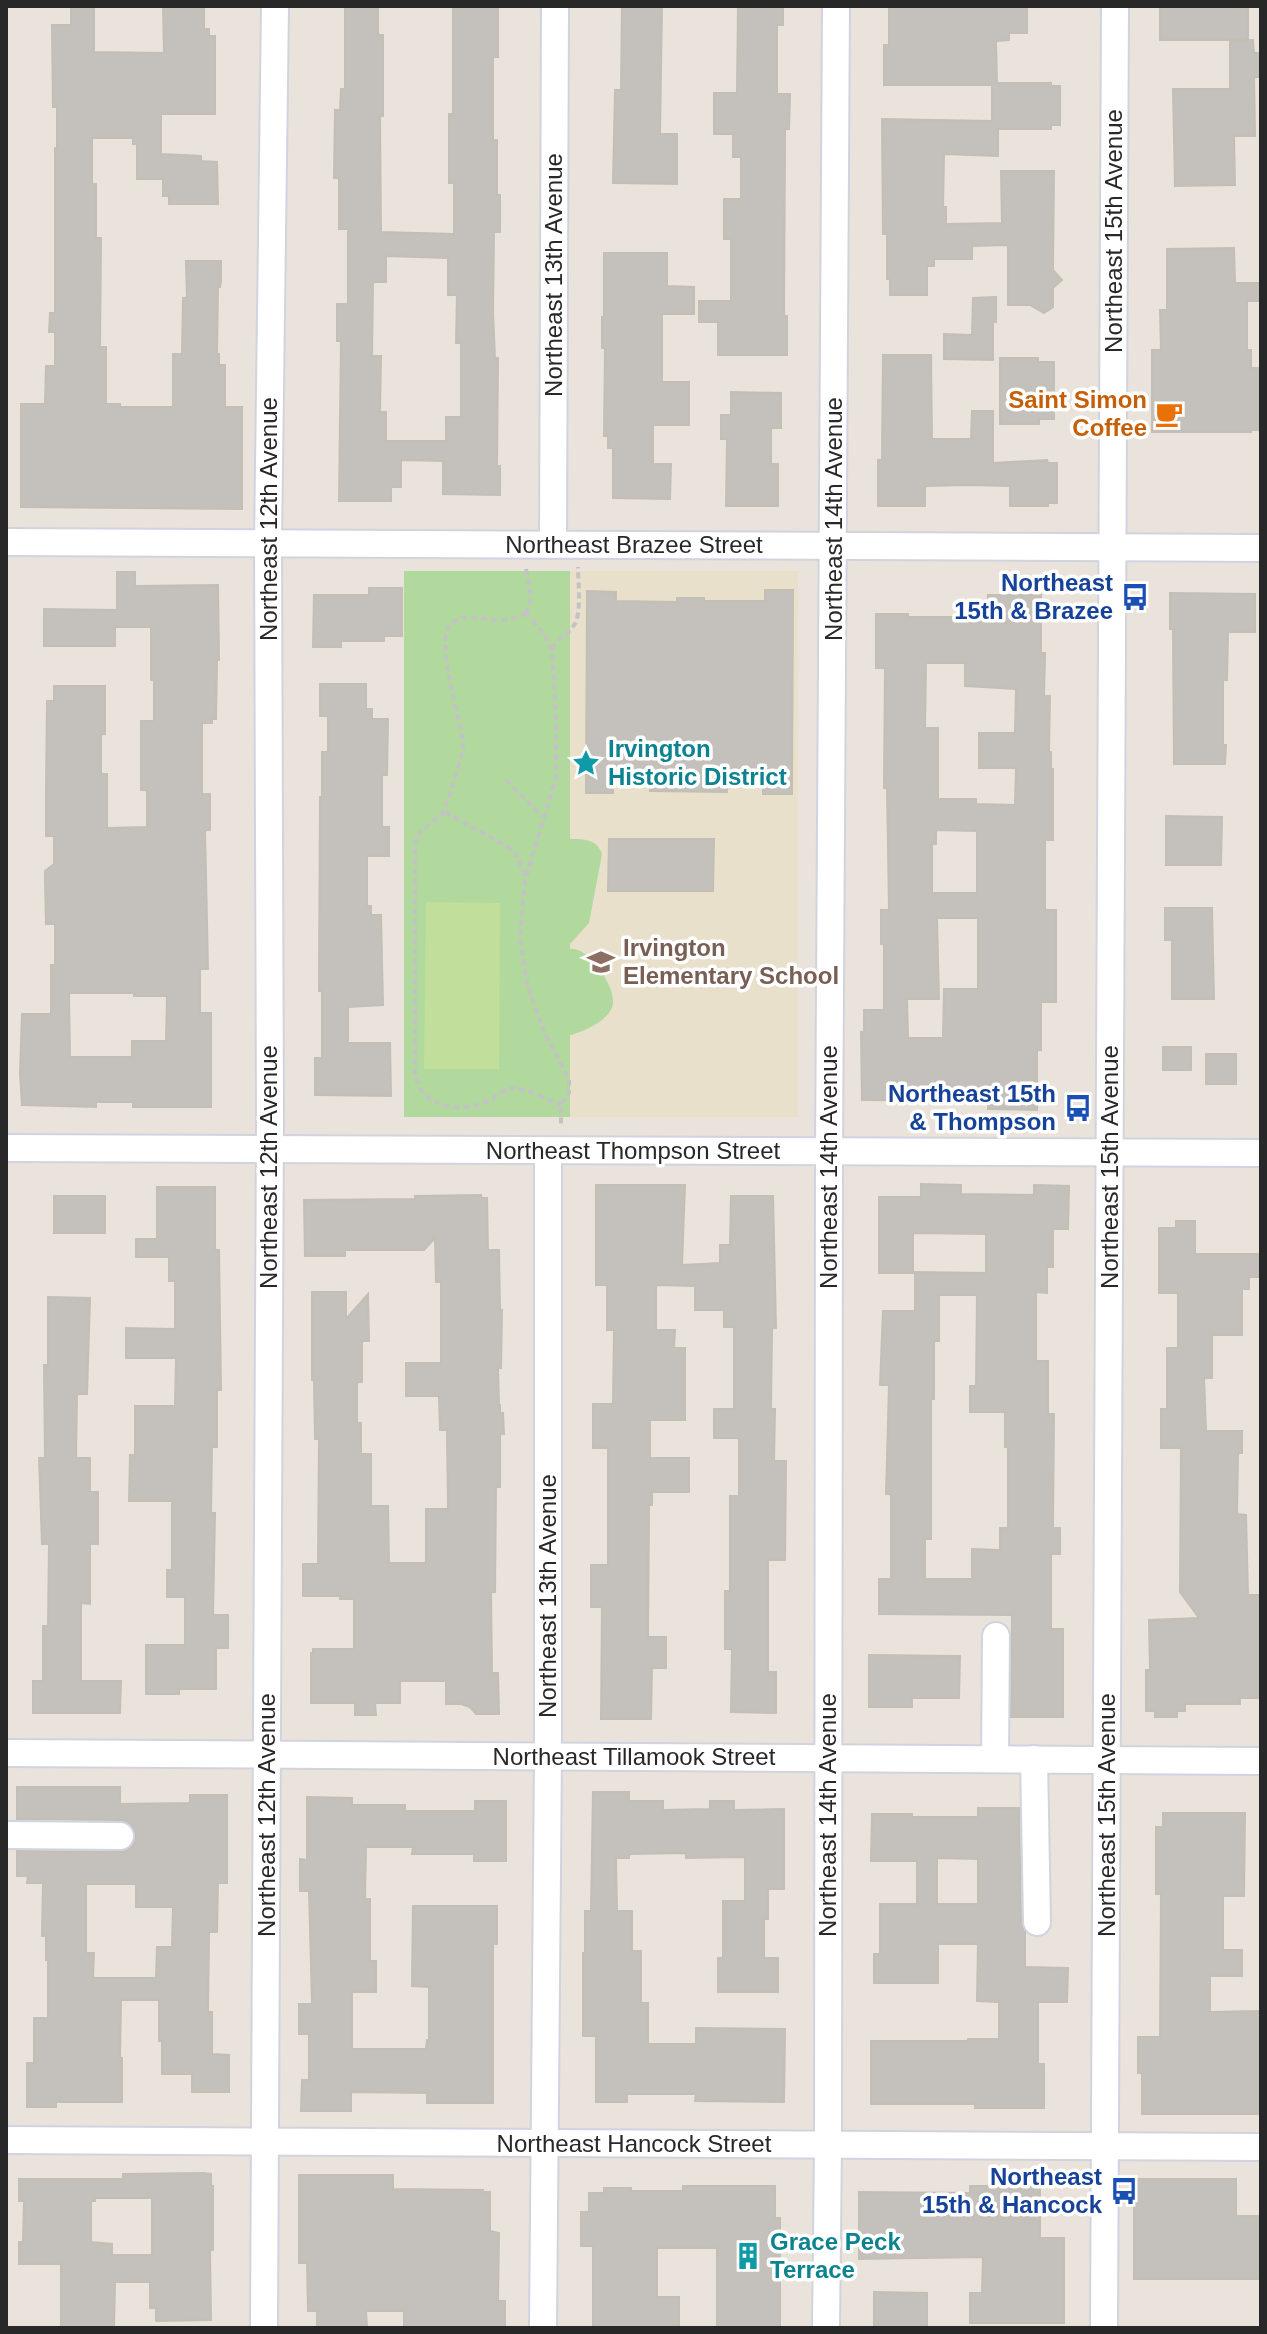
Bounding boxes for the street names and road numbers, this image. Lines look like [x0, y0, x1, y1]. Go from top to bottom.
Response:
street label: Northeast 15th Avenue [1100, 109, 1127, 353]
street label: Northeast 13th Avenue [540, 153, 567, 397]
street label: Northeast 12th Avenue [255, 397, 282, 641]
street label: Northeast 14th Avenue [820, 397, 847, 641]
street label: Northeast Brazee Street [505, 531, 763, 558]
street label: Northeast 12th Avenue [255, 1045, 282, 1289]
street label: Northeast 14th Avenue [815, 1045, 842, 1289]
street label: Northeast 15th Avenue [1096, 1045, 1123, 1289]
street label: Northeast Thompson Street [486, 1137, 781, 1164]
street label: Northeast 13th Avenue [534, 1474, 561, 1718]
street label: Northeast 12th Avenue [253, 1693, 280, 1937]
street label: Northeast 14th Avenue [814, 1693, 841, 1937]
street label: Northeast 15th Avenue [1093, 1693, 1120, 1937]
street label: Northeast Tillamook Street [493, 1743, 776, 1770]
street label: Northeast Hancock Street [497, 2130, 772, 2157]

